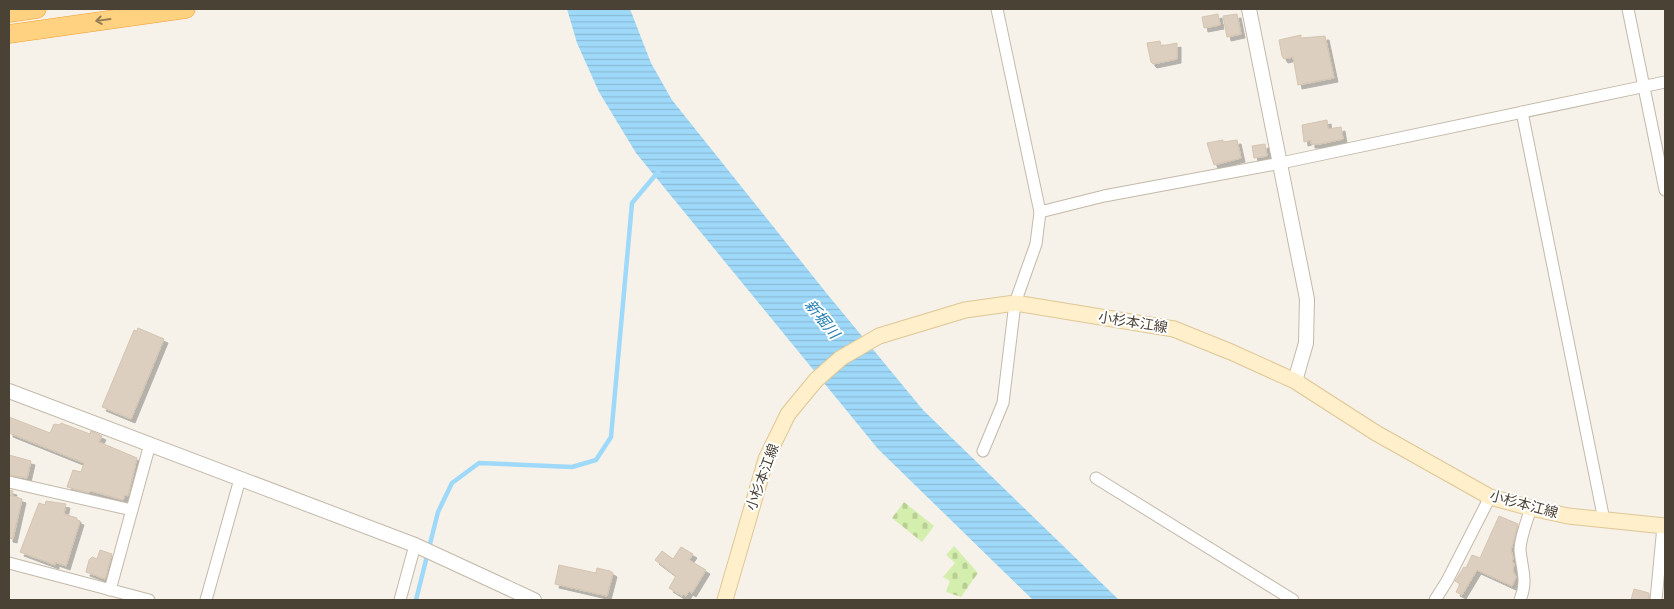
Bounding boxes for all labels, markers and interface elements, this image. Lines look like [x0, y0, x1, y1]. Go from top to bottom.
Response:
one-way arrow [96, 15, 112, 25]
water label: 新堀川 [801, 295, 845, 344]
street label: 小杉本江線 [1097, 308, 1169, 336]
street label: 小杉本江線 [742, 441, 782, 513]
street label: 小杉本江線 [1488, 486, 1560, 522]

